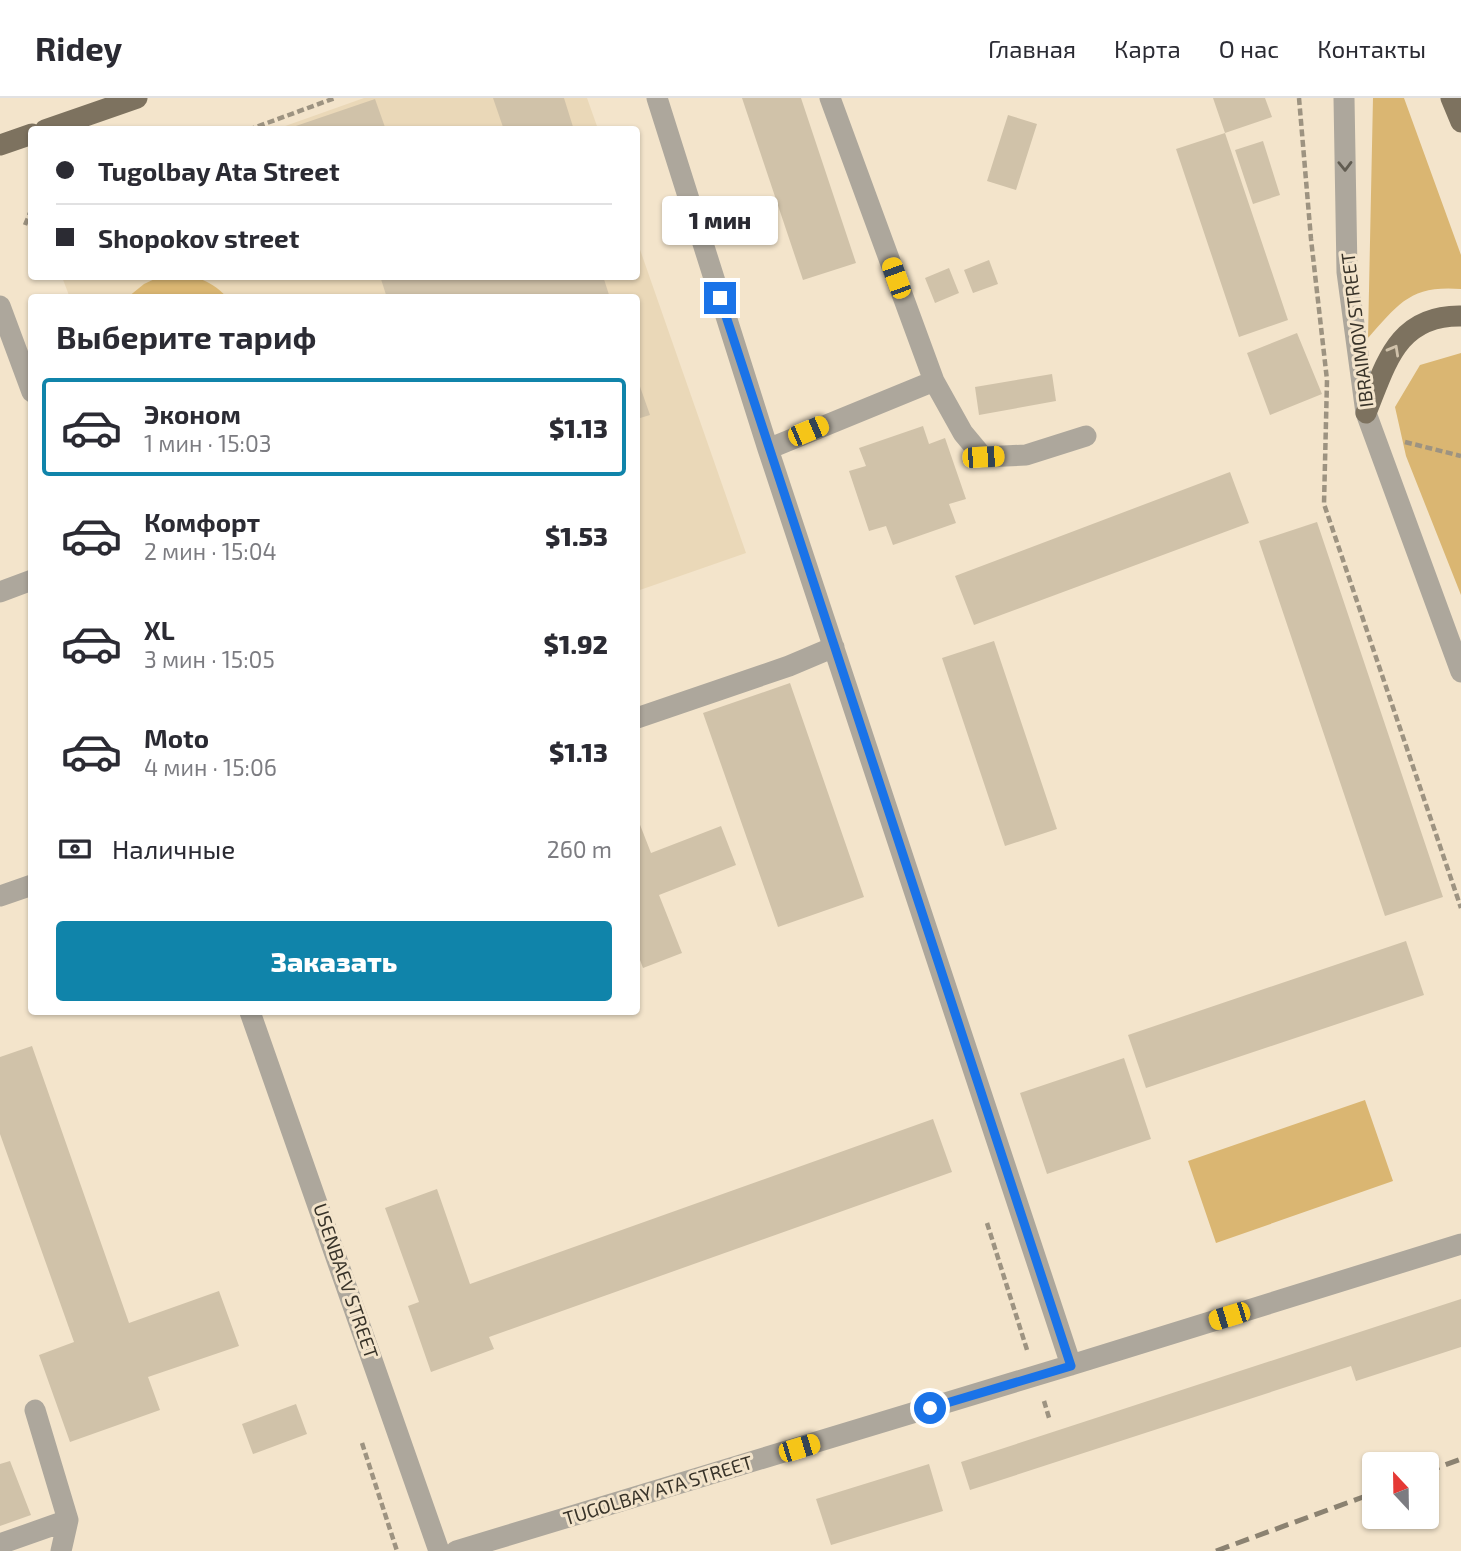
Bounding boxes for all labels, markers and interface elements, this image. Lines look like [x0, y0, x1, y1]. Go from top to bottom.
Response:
text: Ridey [35, 28, 122, 68]
text: Главная [988, 34, 1076, 63]
text: Карта [1114, 34, 1181, 63]
text: О нас [1219, 34, 1279, 63]
text: Контакты [1317, 34, 1426, 63]
text: Tugolbay Ata Street [98, 155, 340, 186]
one-way arrow [1338, 161, 1353, 172]
callout: 1 мин [662, 197, 778, 246]
text: 1 мин [689, 206, 751, 234]
text: Shopokov street [98, 222, 299, 253]
street label: IBRAIMOV STREET [1336, 251, 1377, 409]
car [879, 255, 914, 301]
route end [704, 282, 736, 314]
text: Выберите тариф [56, 317, 316, 355]
one-way arrow [1386, 345, 1399, 358]
icon: car [60, 396, 123, 459]
text: Эконом [144, 398, 241, 429]
text: $1.13 [549, 412, 608, 443]
car [785, 413, 832, 449]
text: 1 мин · 15:03 [144, 429, 272, 457]
car [962, 445, 1005, 469]
icon: car [60, 504, 123, 567]
text: Комфорт [144, 506, 260, 537]
text: $1.53 [545, 520, 608, 551]
text: 2 мин · 15:04 [144, 537, 277, 565]
icon: car [60, 612, 123, 675]
text: XL [144, 614, 175, 645]
text: $1.92 [543, 628, 608, 659]
text: 3 мин · 15:05 [144, 645, 275, 673]
icon: car [60, 720, 123, 783]
text: Moto [144, 722, 209, 753]
text: $1.13 [549, 736, 608, 767]
text: 4 мин · 15:06 [144, 753, 277, 781]
icon: cash [56, 830, 94, 868]
text: Наличные [112, 833, 235, 864]
text: 260 m [547, 835, 612, 863]
button: Заказать [56, 921, 612, 1001]
street label: USENBAEV STREET [309, 1200, 384, 1362]
car [1206, 1300, 1253, 1332]
route start [914, 1392, 946, 1424]
car [776, 1432, 823, 1464]
street label: TUGOLBAY ATA STREET [560, 1450, 755, 1529]
north arrow [1362, 1452, 1438, 1530]
map controls [1362, 1452, 1439, 1529]

